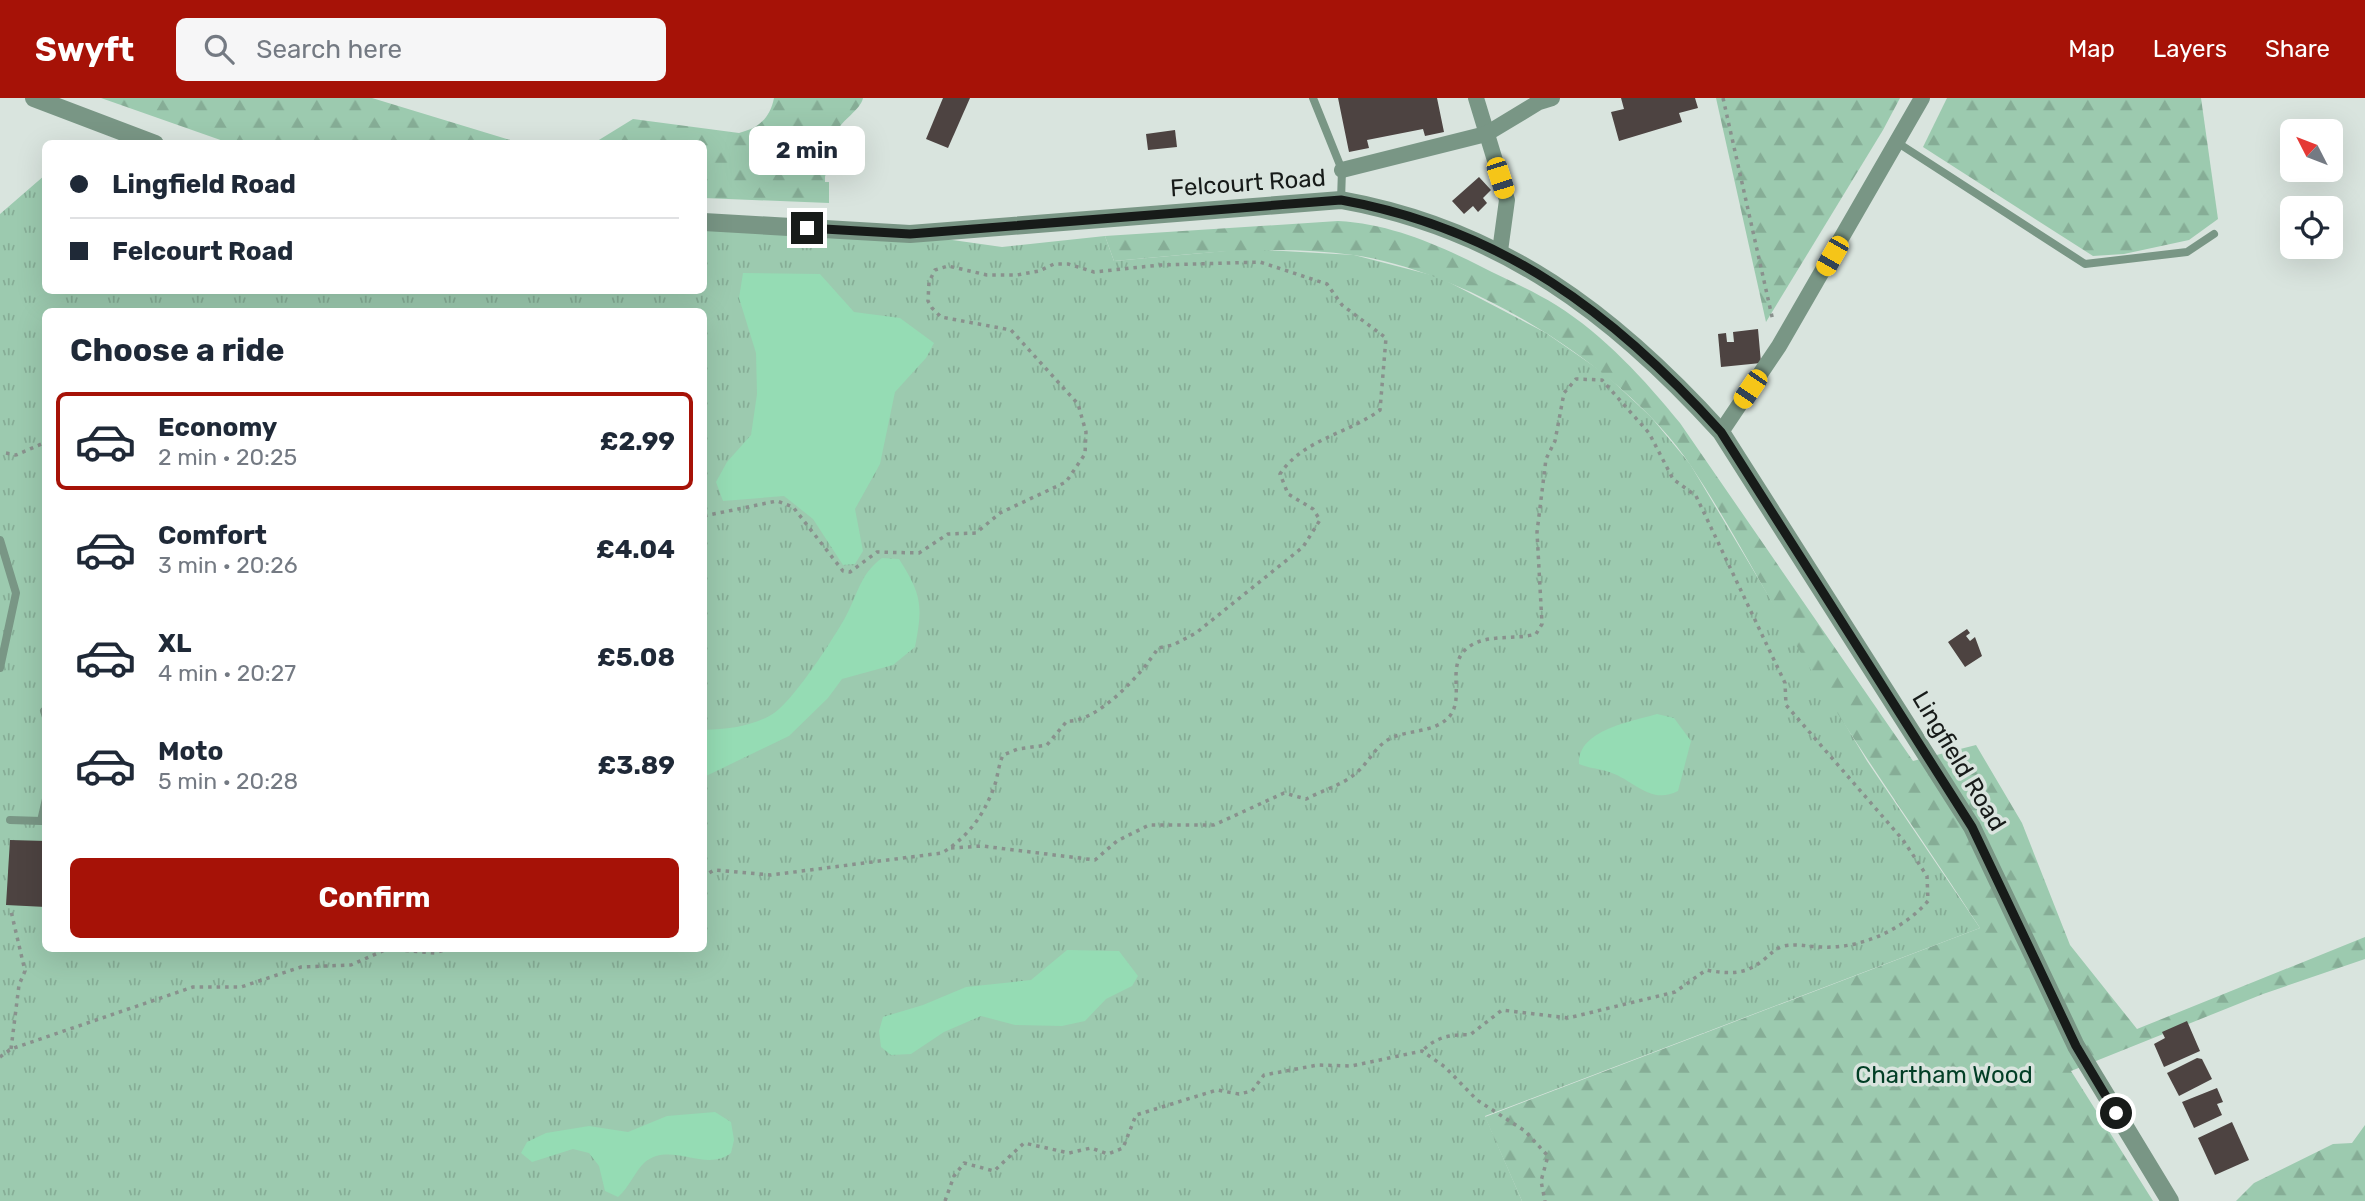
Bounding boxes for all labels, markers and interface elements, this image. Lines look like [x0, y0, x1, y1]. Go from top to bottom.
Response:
search box [176, 18, 666, 81]
text: Swyft [35, 30, 134, 69]
icon: search [200, 30, 238, 68]
text: Search here [256, 34, 402, 65]
text: Map [2068, 35, 2115, 63]
text: Layers [2153, 35, 2227, 63]
text: Share [2265, 35, 2330, 63]
north arrow [2280, 119, 2343, 182]
map controls [2280, 119, 2343, 259]
callout: 2 min [749, 127, 865, 176]
text: 2 min [776, 136, 838, 164]
car [1484, 155, 1517, 201]
street label: Felcourt Road [1169, 164, 1327, 202]
text: Lingfield Road [112, 169, 296, 200]
button: locate [2280, 196, 2343, 259]
route end [791, 212, 823, 244]
car [1813, 233, 1852, 279]
text: Felcourt Road [112, 236, 294, 267]
text: Choose a ride [70, 331, 284, 369]
car [1730, 366, 1771, 412]
icon: car [74, 410, 137, 473]
text: Economy [158, 412, 277, 443]
text: £2.99 [600, 426, 675, 457]
text: 2 min · 20:25 [158, 443, 297, 471]
icon: car [74, 518, 137, 581]
text: Comfort [158, 520, 267, 551]
text: £4.04 [596, 534, 675, 565]
text: 3 min · 20:26 [158, 551, 298, 579]
icon: car [74, 626, 137, 689]
text: XL [158, 628, 191, 659]
text: £5.08 [597, 642, 675, 673]
text: 4 min · 20:27 [158, 659, 296, 687]
street label: Lingfield Road [1906, 686, 2012, 836]
icon: car [74, 734, 137, 797]
text: Moto [158, 736, 223, 767]
text: £3.89 [598, 750, 675, 781]
text: 5 min · 20:28 [158, 767, 298, 795]
button: Confirm [70, 858, 679, 938]
park label: Chartham Wood [1855, 1061, 2033, 1089]
route start [2100, 1097, 2132, 1129]

